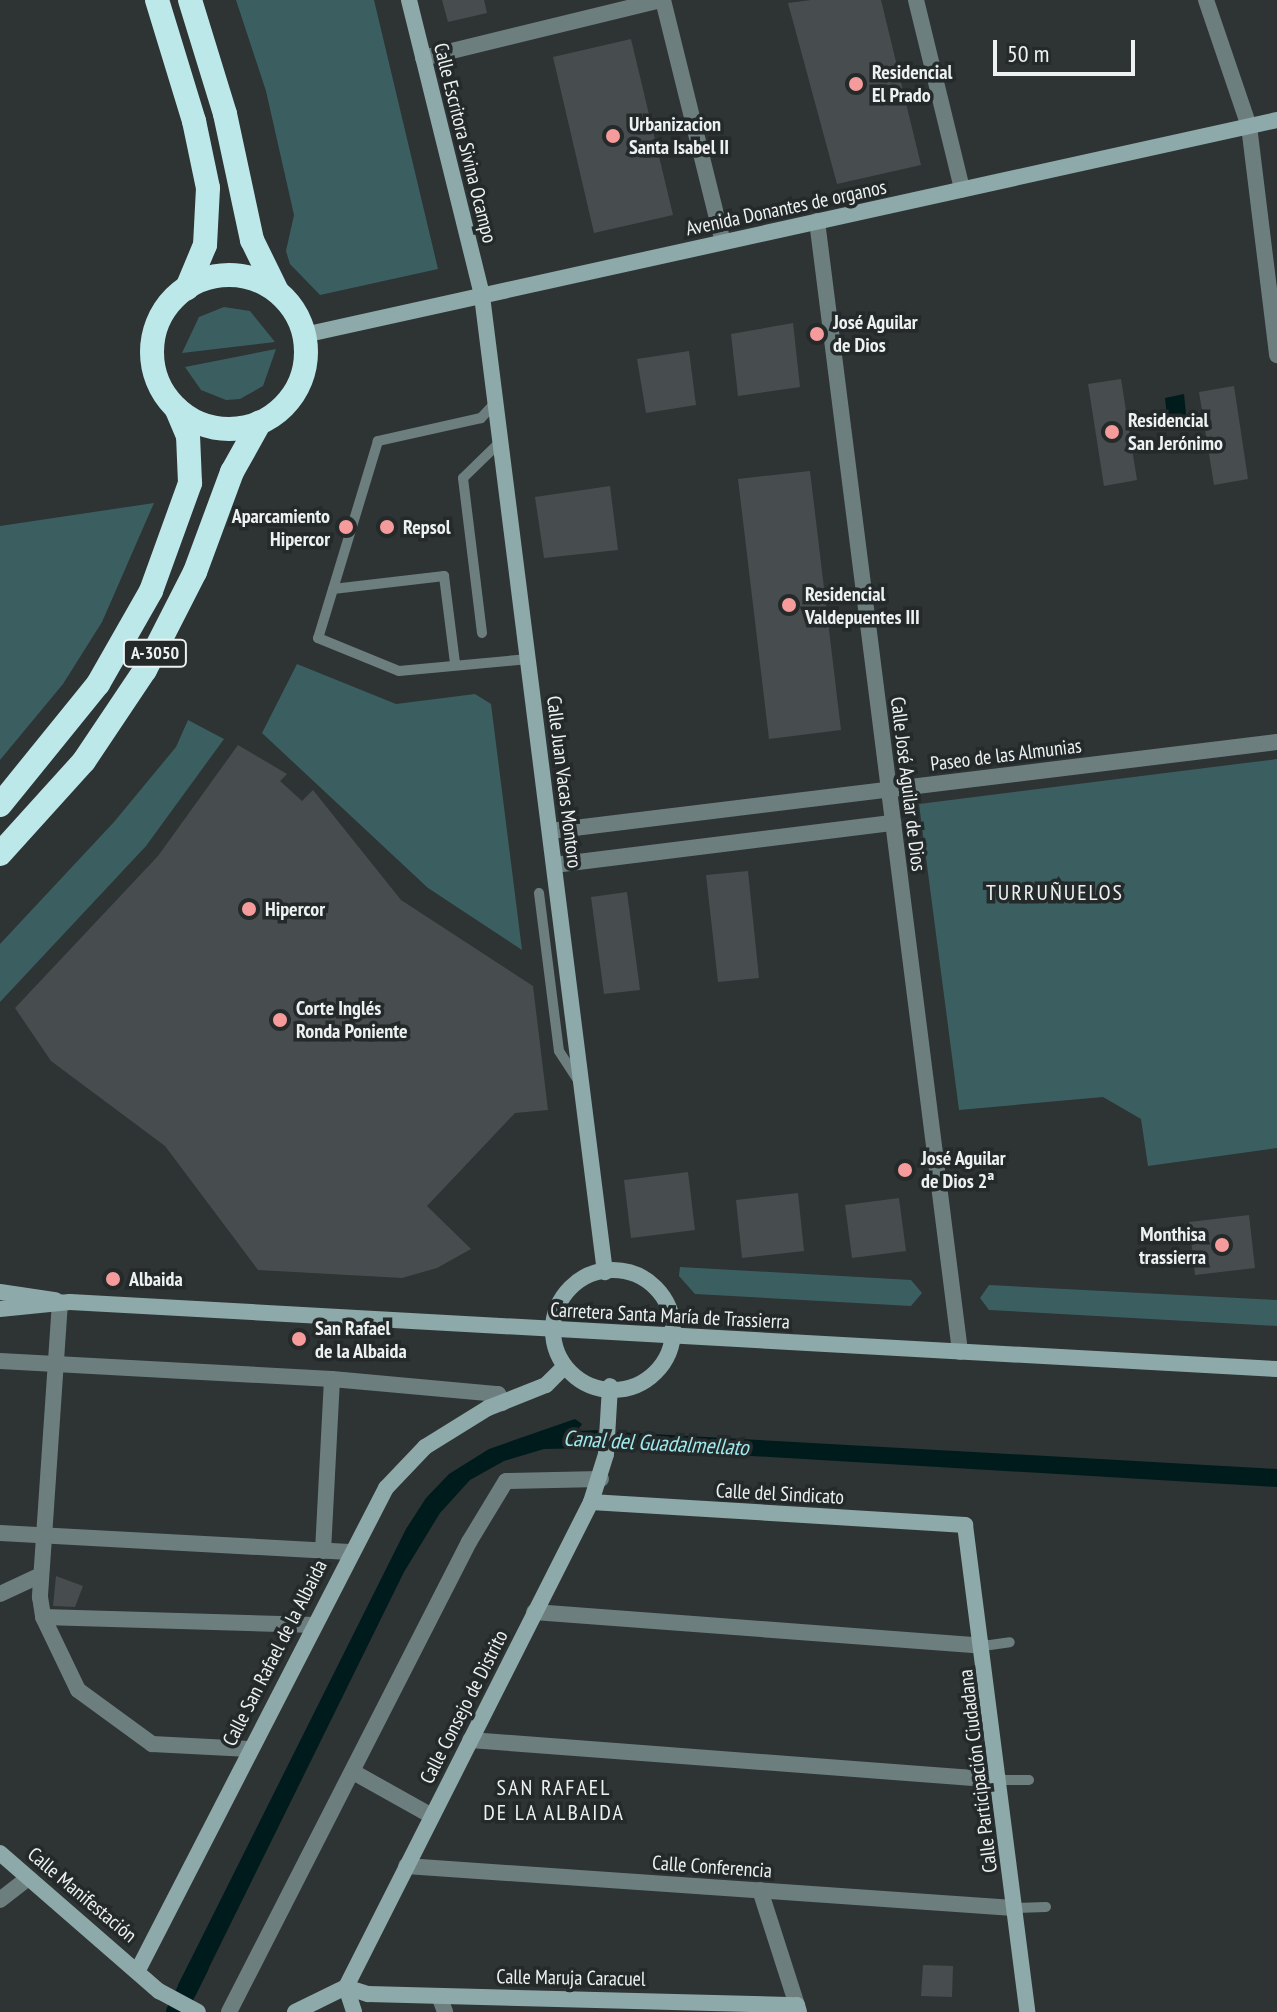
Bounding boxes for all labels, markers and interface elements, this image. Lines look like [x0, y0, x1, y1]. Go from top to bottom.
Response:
scale bar [997, 24, 1139, 74]
text: 50 m [1007, 38, 1049, 69]
street label: Calle Escritora Sivina Ocampo [429, 41, 501, 245]
place label: Residencial El Prado [872, 60, 952, 107]
marker: Residencial El Prado [847, 75, 865, 93]
place label: Urbanizacion Santa Isabel II [629, 112, 729, 159]
marker: Urbanizacion Santa Isabel II [604, 127, 622, 145]
street label: Avenida Donantes de organos [684, 175, 888, 241]
place label: José Aguilar de Dios [833, 310, 918, 357]
marker: José Aguilar de Dios [808, 325, 826, 343]
place label: Residencial San Jerónimo [1128, 408, 1223, 455]
marker: Residencial San Jerónimo [1103, 423, 1121, 441]
place label: Aparcamiento Hipercor [232, 504, 330, 551]
place label: Repsol [403, 515, 451, 539]
marker: Aparcamiento Hipercor [337, 518, 355, 536]
marker: Repsol [378, 518, 396, 536]
place label: Residencial Valdepuentes III [805, 582, 920, 629]
marker: Residencial Valdepuentes III [780, 596, 798, 614]
road number: A-3050 [121, 639, 189, 667]
street label: Calle Juan Vacas Montoro [541, 694, 587, 870]
street label: Calle José Aguilar de Dios [885, 695, 931, 873]
street label: Paseo de las Almunias [929, 734, 1083, 776]
district label: TURRUÑUELOS [986, 880, 1124, 906]
place label: Hipercor [265, 897, 325, 921]
marker: Hipercor [240, 900, 258, 918]
place label: Corte Inglés Ronda Poniente [296, 996, 408, 1043]
marker: Corte Inglés Ronda Poniente [271, 1011, 289, 1029]
place label: José Aguilar de Dios 2ª [921, 1146, 1006, 1193]
marker: José Aguilar de Dios 2ª [896, 1161, 914, 1179]
place label: Monthisa trassierra [1139, 1222, 1206, 1269]
marker: Monthisa trassierra [1213, 1236, 1231, 1254]
place label: Albaida [129, 1267, 183, 1291]
marker: Albaida [104, 1270, 122, 1288]
street label: Carretera Santa María de Trassierra [549, 1298, 791, 1334]
place label: San Rafael de la Albaida [315, 1316, 407, 1363]
marker: San Rafael de la Albaida [290, 1330, 308, 1348]
water label: Canal del Guadalmellato [563, 1425, 749, 1461]
street label: Calle del Sindicato [715, 1479, 845, 1509]
street label: Calle San Rafael de la Albaida [218, 1556, 332, 1750]
street label: Calle Consejo de Distrito [415, 1626, 513, 1788]
street label: Calle Participación Ciudadana [954, 1668, 1002, 1874]
district label: SAN RAFAEL DE LA ALBAIDA [483, 1774, 625, 1826]
street label: Calle Manifestación [23, 1842, 141, 1948]
street label: Calle Conferencia [651, 1851, 773, 1883]
street label: Calle Maruja Caracuel [496, 1965, 646, 1991]

